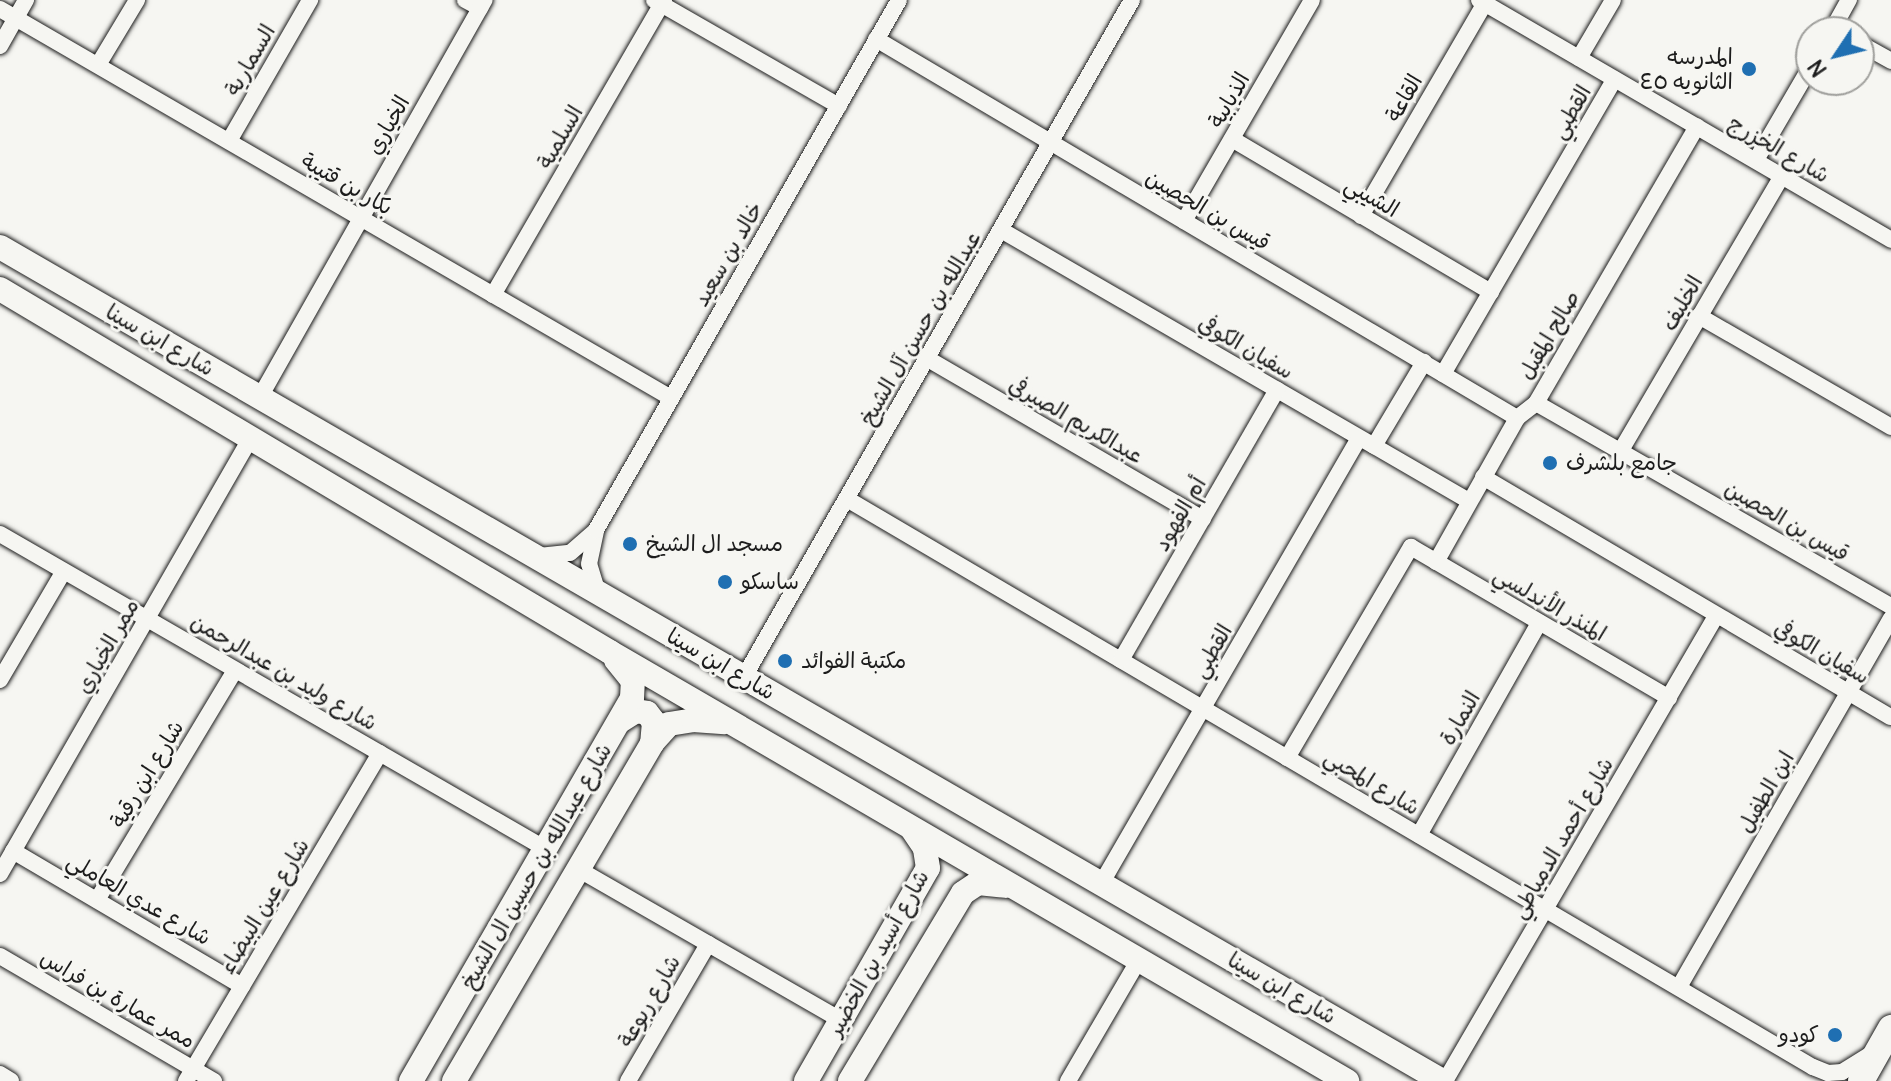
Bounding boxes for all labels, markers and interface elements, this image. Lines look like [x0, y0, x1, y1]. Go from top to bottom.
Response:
north arrow [1795, 16, 1875, 96]
street label: السمارية [219, 20, 281, 100]
place label: المدرسه الثانويه ٤٥ [1640, 43, 1733, 94]
text: N [1801, 54, 1833, 83]
marker: المدرسه الثانويه ٤٥ [1740, 60, 1758, 78]
street label: الذيابية [1203, 68, 1255, 132]
street label: القاعة [1380, 69, 1428, 127]
street label: القطبي [1545, 80, 1597, 144]
street label: الخياري [361, 91, 415, 159]
street label: السلمية [531, 101, 589, 173]
street label: شارع الخزرج [1724, 110, 1834, 188]
street label: بكار بن قتيبة [297, 147, 397, 221]
street label: قيس بن الحصين [1141, 164, 1275, 256]
street label: الشيبي [1340, 171, 1404, 223]
street label: خالد بن سعيد [687, 197, 769, 311]
street label: عبدالله بن حسن آل الشيخ [854, 226, 986, 430]
street label: الخليف [1656, 271, 1708, 335]
street label: صالح المقبل [1513, 286, 1585, 384]
street label: شارع ابن سينا [101, 298, 219, 382]
street label: سفيان الكوفي [1194, 309, 1298, 385]
street label: عبدالكريم الصيرفي [1004, 371, 1148, 469]
place label: جامع بلشرف [1566, 450, 1677, 476]
marker: جامع بلشرف [1541, 454, 1559, 472]
street label: أم الفهود [1148, 472, 1212, 556]
street label: قيس بن الحصين [1720, 475, 1854, 567]
place label: مسجد ال الشيخ [646, 531, 783, 557]
marker: مسجد ال الشيخ [621, 535, 639, 553]
street label: المنذر الأندلسي [1489, 561, 1611, 647]
place label: ساسكو [741, 569, 799, 595]
marker: ساسكو [716, 573, 734, 591]
street label: ممر الخياري [69, 594, 145, 698]
street label: شارع وليد بن عبدالرحمن [186, 608, 382, 736]
street label: سفيان الكوفي [1770, 614, 1874, 690]
street label: القطبي [1186, 619, 1238, 683]
street label: شارع ابن سينا [662, 622, 780, 706]
place label: مكتبة الفوائد [801, 648, 906, 674]
marker: مكتبة الفوائد [776, 652, 794, 670]
street label: النمارة [1434, 686, 1486, 750]
street label: شارع ابن رقية [105, 716, 189, 832]
street label: شارع عبدالله بن حسين ال الشيخ [455, 739, 617, 993]
street label: شارع المحبي [1320, 743, 1424, 821]
street label: ابن الطفيل [1732, 747, 1800, 837]
street label: شارع أحمد الدمياطي [1505, 753, 1619, 923]
street label: شارع عين البيضاء [213, 834, 315, 978]
street label: شارع عدي العاملي [62, 847, 216, 951]
street label: شارع أسيد بن الخضير [821, 865, 935, 1041]
street label: ممر عمارة بن فراس [36, 944, 200, 1054]
street label: شارع ابن سينا [1223, 946, 1341, 1030]
street label: شارع ربوعة [612, 950, 686, 1052]
place label: كودو [1779, 1022, 1819, 1048]
marker: كودو [1826, 1026, 1844, 1044]

